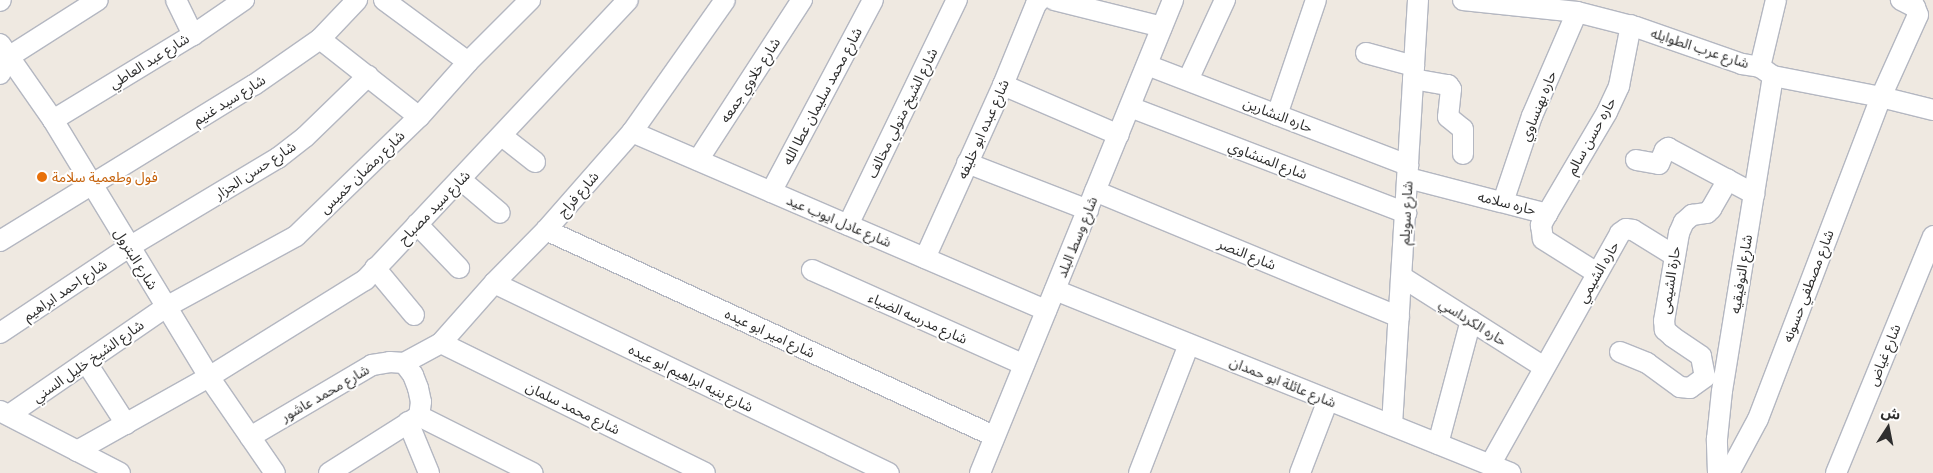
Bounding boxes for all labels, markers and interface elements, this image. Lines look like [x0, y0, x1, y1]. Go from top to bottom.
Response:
street label: شارع محمد سليمان عطا الله [779, 24, 865, 168]
street label: شارع عرب الطوايله [1649, 24, 1751, 72]
street label: شارع عبد العاطي [106, 30, 192, 92]
street label: شارع خلاوي جمعه [716, 34, 784, 126]
street label: شارع الشيخ متولي مخالف [863, 45, 941, 181]
street label: حاره بهنساوي [1516, 68, 1560, 144]
street label: شارع سيد غنيم [190, 71, 268, 129]
street label: شارع عبده ابو خليفه [954, 77, 1012, 181]
street label: حاره النشارين [1241, 94, 1315, 136]
street label: حاره حسن سالم [1563, 94, 1619, 178]
street label: شارع رمضان خميس [316, 127, 408, 217]
street label: شارع حسن الجزار [211, 137, 299, 203]
street label: شارع المنشاوي [1226, 137, 1310, 183]
street label: شارع سيد مصباح [395, 167, 473, 247]
street label: شارع فراج [554, 168, 602, 220]
place label: فول وطعمية سلامة [52, 169, 158, 185]
marker: فول وطعمية سلامة [36, 171, 48, 183]
street label: شارع سويلم [1396, 180, 1416, 246]
street label: حاره سلامه [1476, 188, 1538, 218]
street label: شارع عادل ايوب عيد [784, 191, 894, 251]
street label: شارع وسط البلد [1053, 194, 1101, 280]
street label: شارع البترول [111, 225, 161, 293]
street label: شارع مصطفي حسونه [1779, 228, 1837, 344]
street label: شارع التوفيقيه [1726, 233, 1756, 315]
street label: شارع النصر [1216, 235, 1278, 273]
street label: حاره الشيمي [1574, 238, 1622, 306]
street label: حارة الشيمى [1656, 245, 1684, 315]
street label: شارع احمد ابراهيم [20, 256, 110, 324]
street label: شارع مدرسه الضياء [866, 289, 970, 347]
street label: حاره الكرداسي [1436, 295, 1510, 349]
street label: شارع امير ابو عيده [722, 305, 818, 361]
street label: شارع الشيخ خليل السني [29, 316, 147, 406]
street label: شارع غياض [1864, 322, 1904, 388]
street label: شارع بنيه ابراهيم ابو عيده [626, 341, 756, 415]
street label: شارع عائلة ابو حمدان [1227, 353, 1339, 411]
street label: شارع محمد عاشور [278, 361, 372, 425]
street label: شارع محمد سلمان [523, 378, 623, 438]
north arrow [1863, 403, 1913, 453]
text: ش [1880, 404, 1902, 423]

